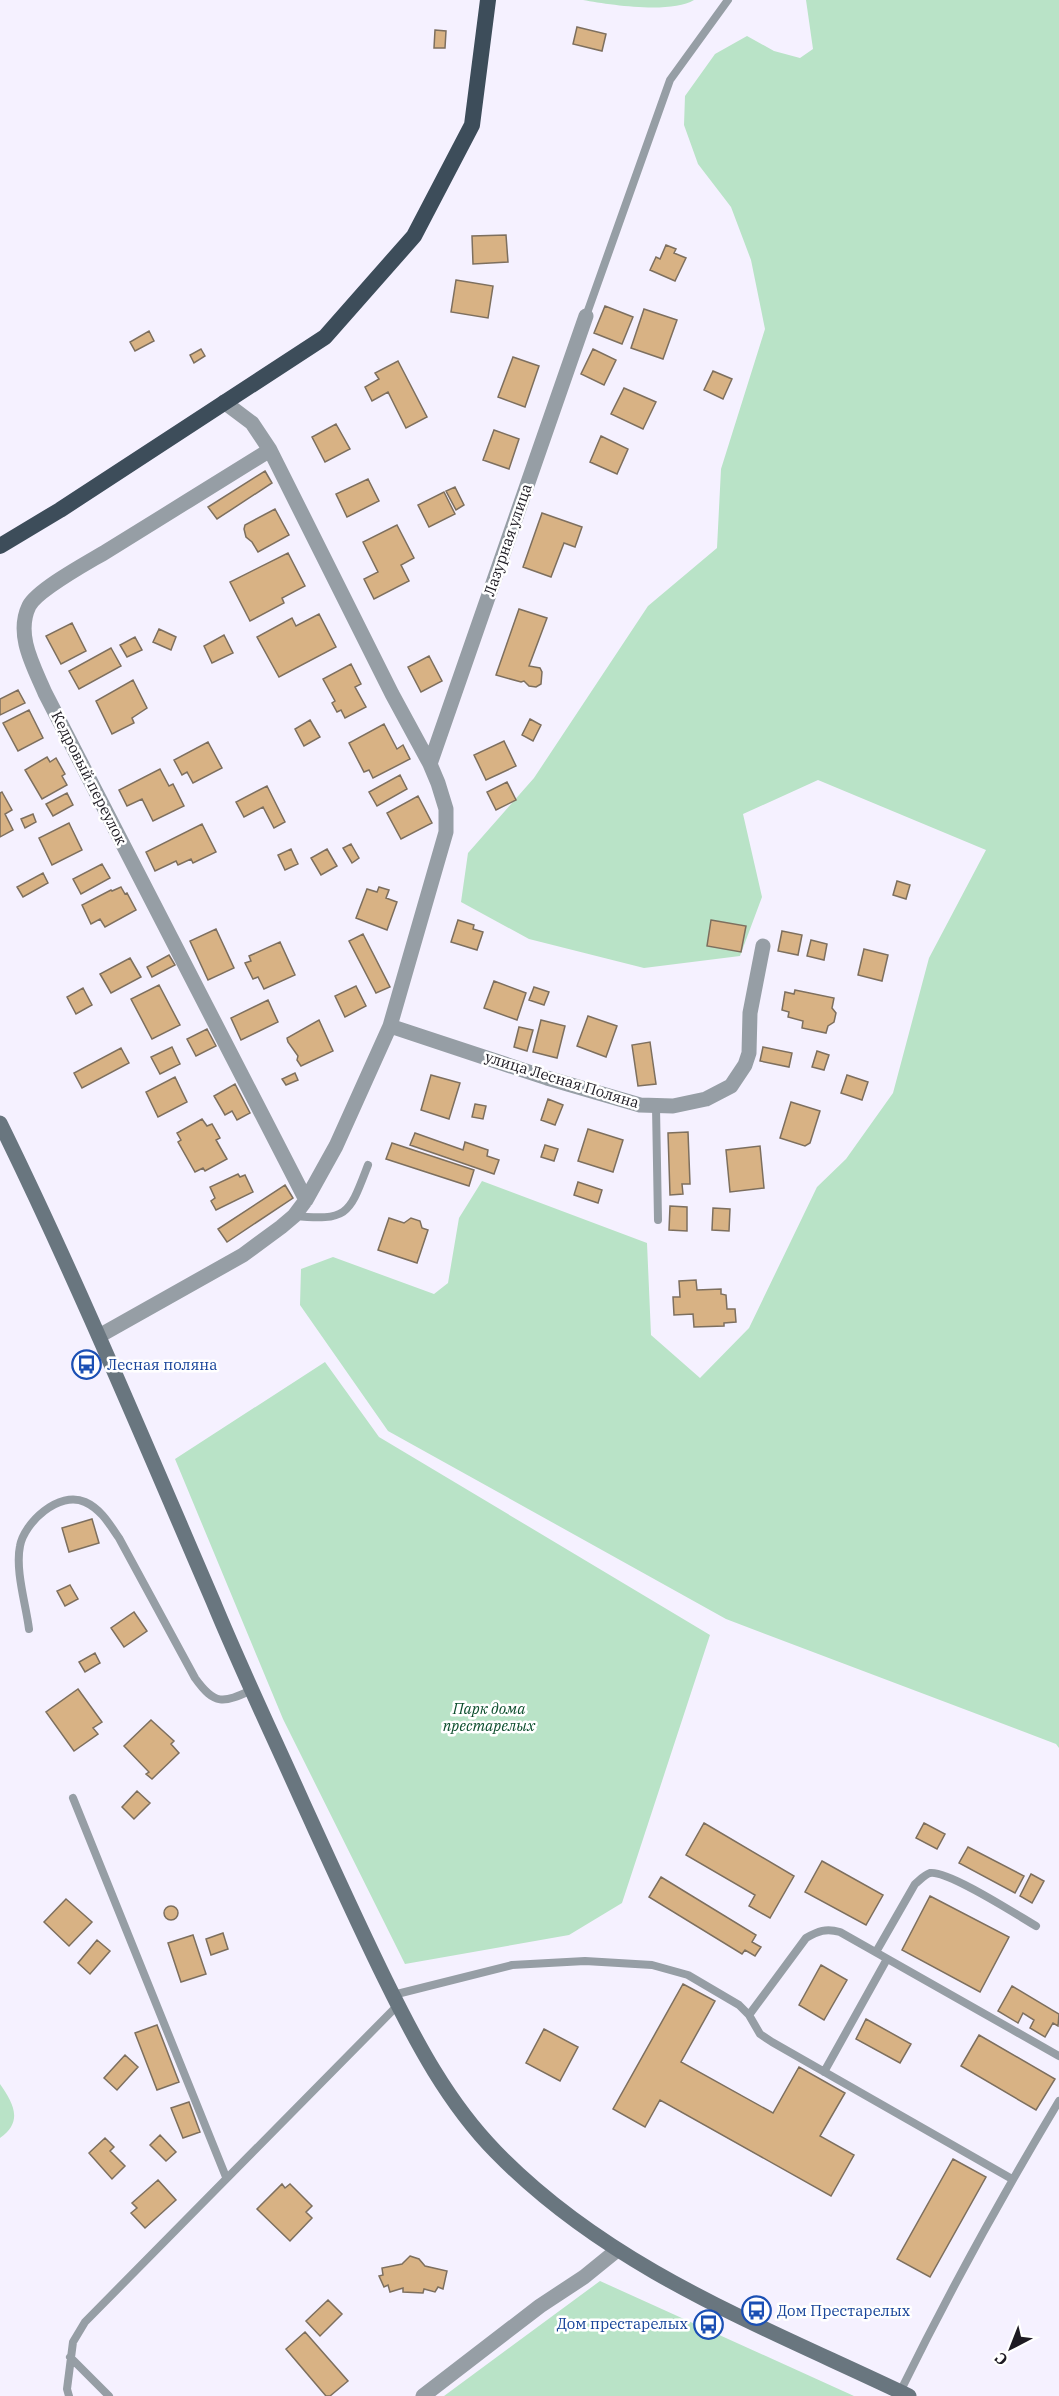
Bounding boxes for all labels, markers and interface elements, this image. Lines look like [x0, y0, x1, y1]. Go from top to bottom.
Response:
street label: Лазурная улица [479, 481, 536, 599]
street label: Кедровый переулок [48, 708, 132, 848]
street label: улица Лесная Поляна [483, 1047, 642, 1112]
bus stop icon: Лесная поляна [70, 1349, 102, 1381]
place label: Лесная поляна [107, 1355, 217, 1374]
park label: Парк дома престарелых [443, 1699, 536, 1735]
bus stop icon: Дом Престарелых [740, 2295, 772, 2327]
place label: Дом Престарелых [777, 2301, 910, 2320]
bus stop icon: Дом престарелых [693, 2308, 725, 2340]
place label: Дом престарелых [557, 2314, 688, 2333]
north arrow [981, 2318, 1041, 2378]
text: С [990, 2348, 1012, 2370]

